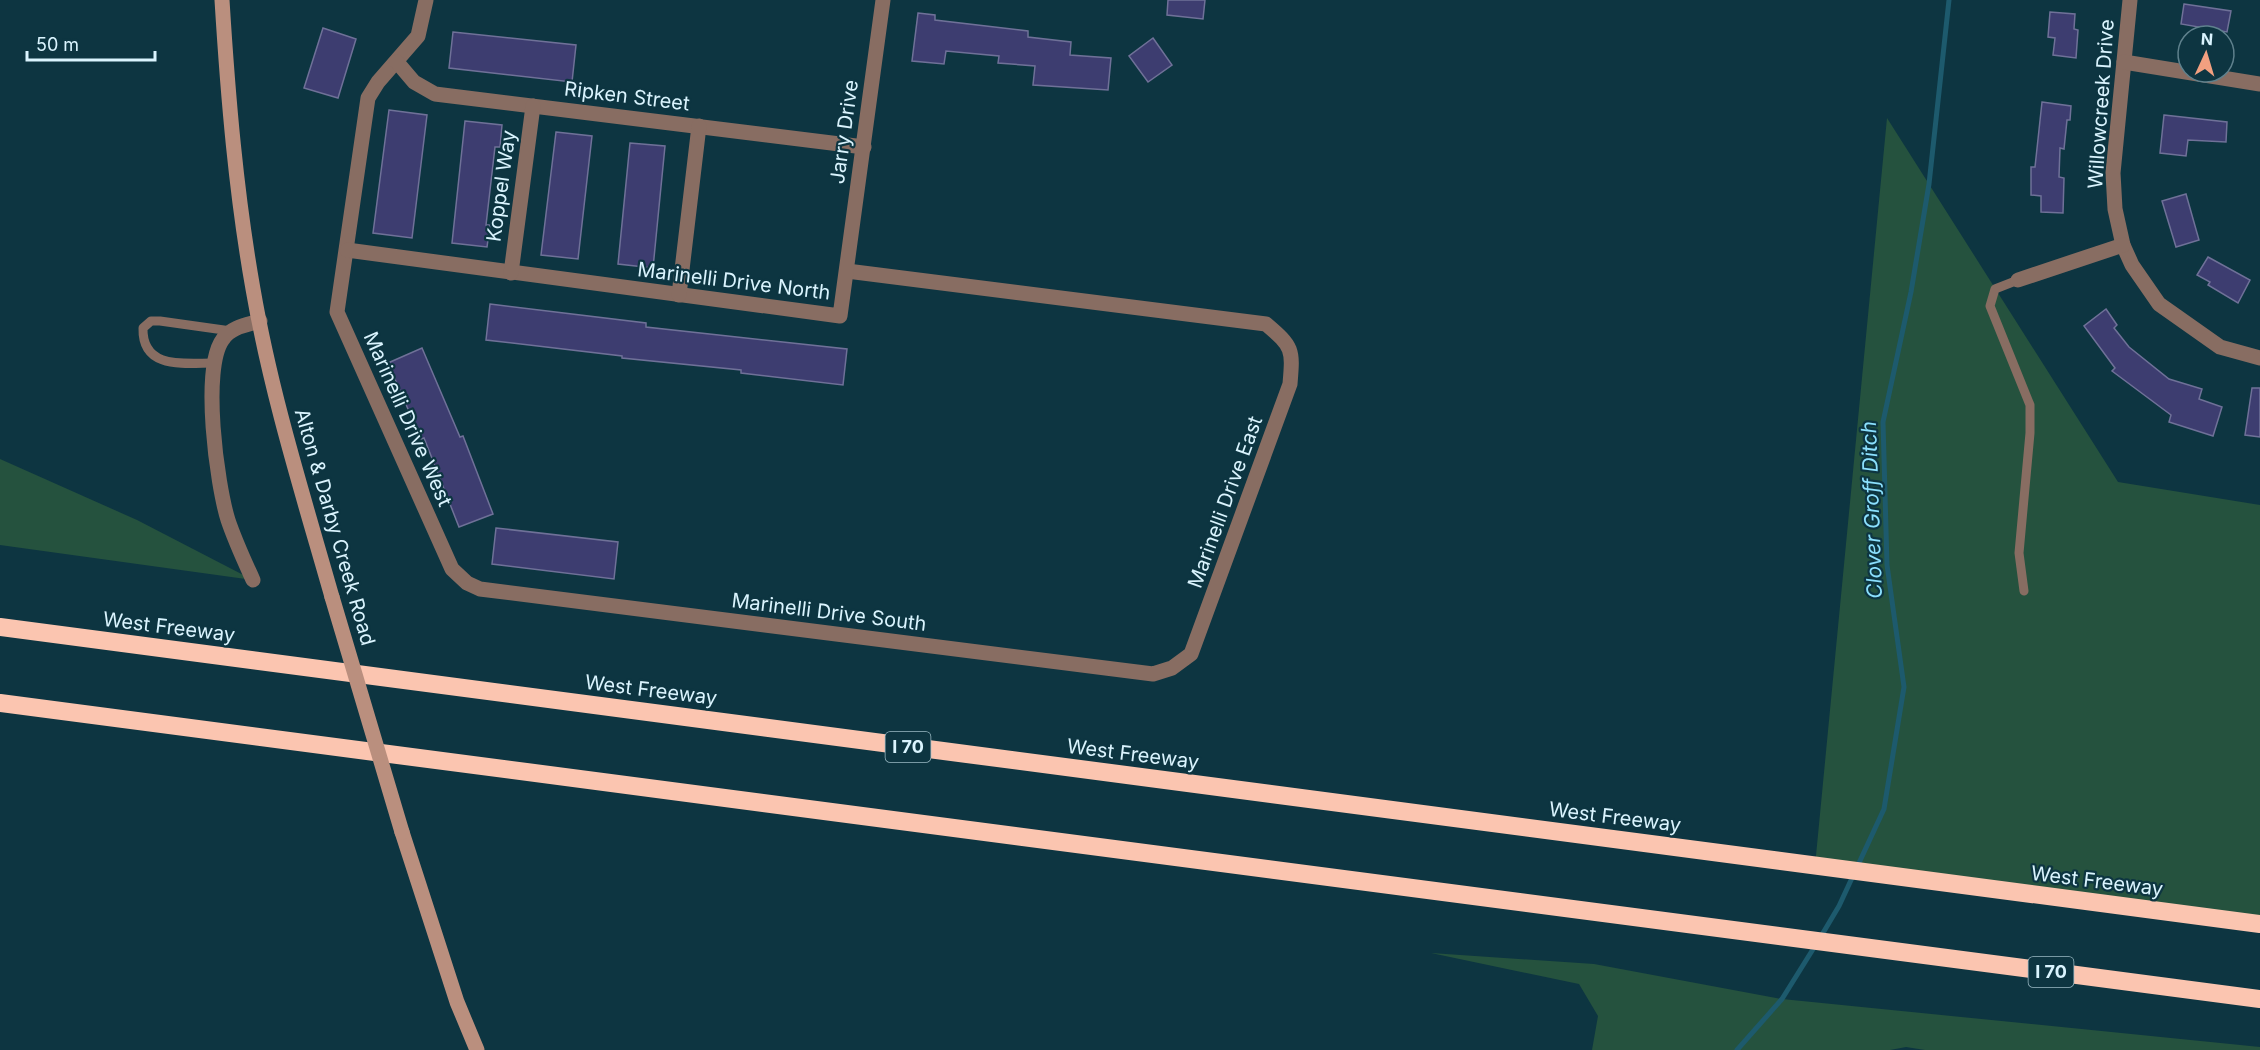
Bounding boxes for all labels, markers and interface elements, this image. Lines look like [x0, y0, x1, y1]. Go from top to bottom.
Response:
street label: Willowcreek Drive [2083, 18, 2119, 190]
scale bar [27, 24, 154, 62]
north arrow [2176, 24, 2236, 84]
text: N [2200, 29, 2214, 49]
text: 50 m [36, 34, 79, 55]
street label: Ripken Street [563, 76, 691, 116]
street label: Jarry Drive [825, 78, 863, 186]
street label: Koppel Way [481, 129, 521, 243]
street label: Marinelli Drive North [636, 257, 832, 305]
street label: Marinelli Drive West [359, 328, 457, 510]
street label: Alton & Darby Creek Road [290, 406, 380, 648]
street label: Marinelli Drive East [1183, 412, 1267, 591]
water label: Clover Groff Ditch [1856, 421, 1887, 599]
street label: Marinelli Drive South [730, 588, 928, 636]
street label: West Freeway [102, 607, 236, 647]
street label: West Freeway [584, 670, 718, 710]
road number: I 70 [886, 732, 930, 762]
street label: West Freeway [1066, 734, 1200, 774]
street label: West Freeway [1548, 797, 1682, 837]
street label: West Freeway [2030, 861, 2164, 901]
road number: I 70 [2028, 957, 2074, 987]

